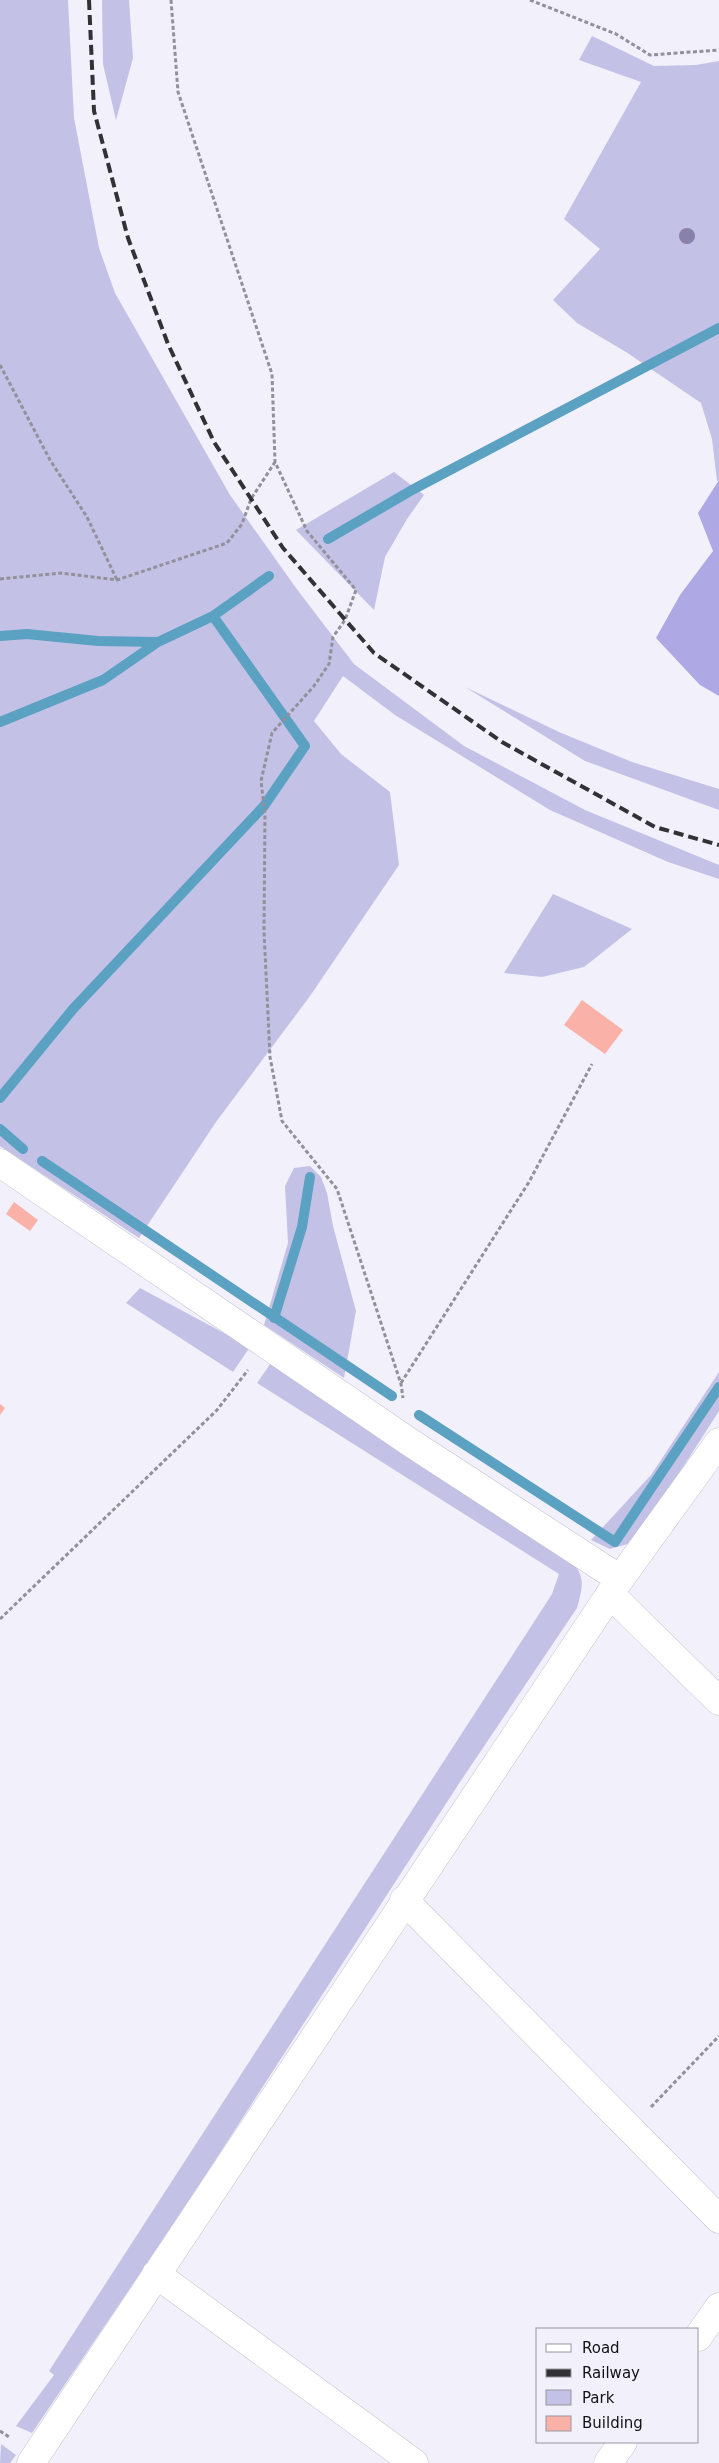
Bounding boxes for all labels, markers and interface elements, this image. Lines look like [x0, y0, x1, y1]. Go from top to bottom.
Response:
legend [536, 2328, 699, 2443]
text: Road [582, 2339, 620, 2357]
text: Railway [582, 2364, 640, 2382]
text: Park [582, 2389, 615, 2407]
text: Building [582, 2414, 643, 2432]

